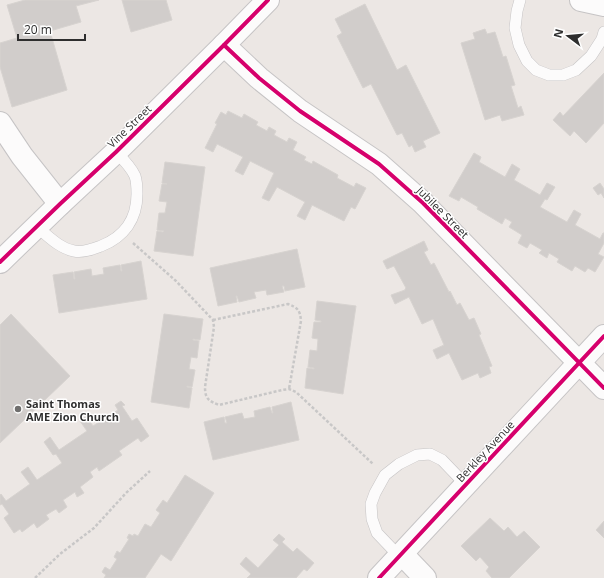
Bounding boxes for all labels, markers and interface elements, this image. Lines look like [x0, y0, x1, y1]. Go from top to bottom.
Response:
scale bar [18, 16, 85, 42]
north arrow [548, 16, 588, 56]
text: 20 m [24, 21, 52, 38]
text: N [549, 27, 566, 39]
street label: Vine Street [104, 101, 154, 151]
street label: Jubilee Street [413, 182, 472, 241]
place label: Saint Thomas AME Zion Church [26, 396, 119, 424]
marker: Saint Thomas AME Zion Church [13, 404, 23, 414]
street label: Berkley Avenue [453, 417, 517, 485]

